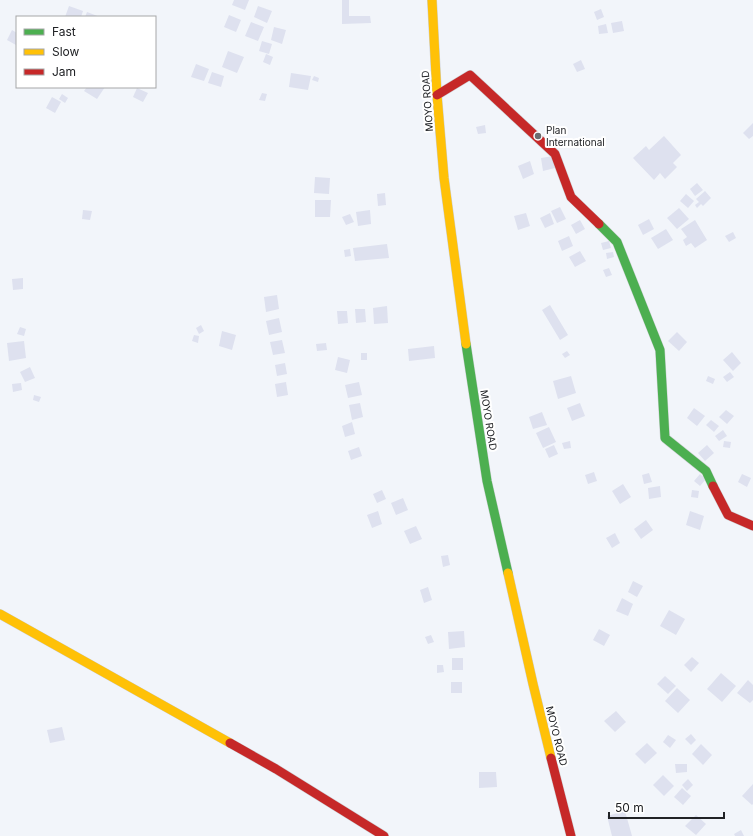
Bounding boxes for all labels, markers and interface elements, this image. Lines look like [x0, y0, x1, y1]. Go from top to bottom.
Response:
legend [16, 16, 156, 88]
text: Fast [52, 24, 76, 39]
text: Slow [52, 44, 80, 59]
text: Jam [52, 64, 76, 79]
street label: MOYO ROAD [419, 70, 435, 132]
place label: Plan International [546, 124, 605, 148]
marker: Plan International [533, 131, 543, 141]
street label: MOYO ROAD [478, 389, 500, 451]
street label: MOYO ROAD [544, 705, 570, 767]
scale bar [609, 794, 724, 820]
text: 50 m [615, 800, 644, 815]

